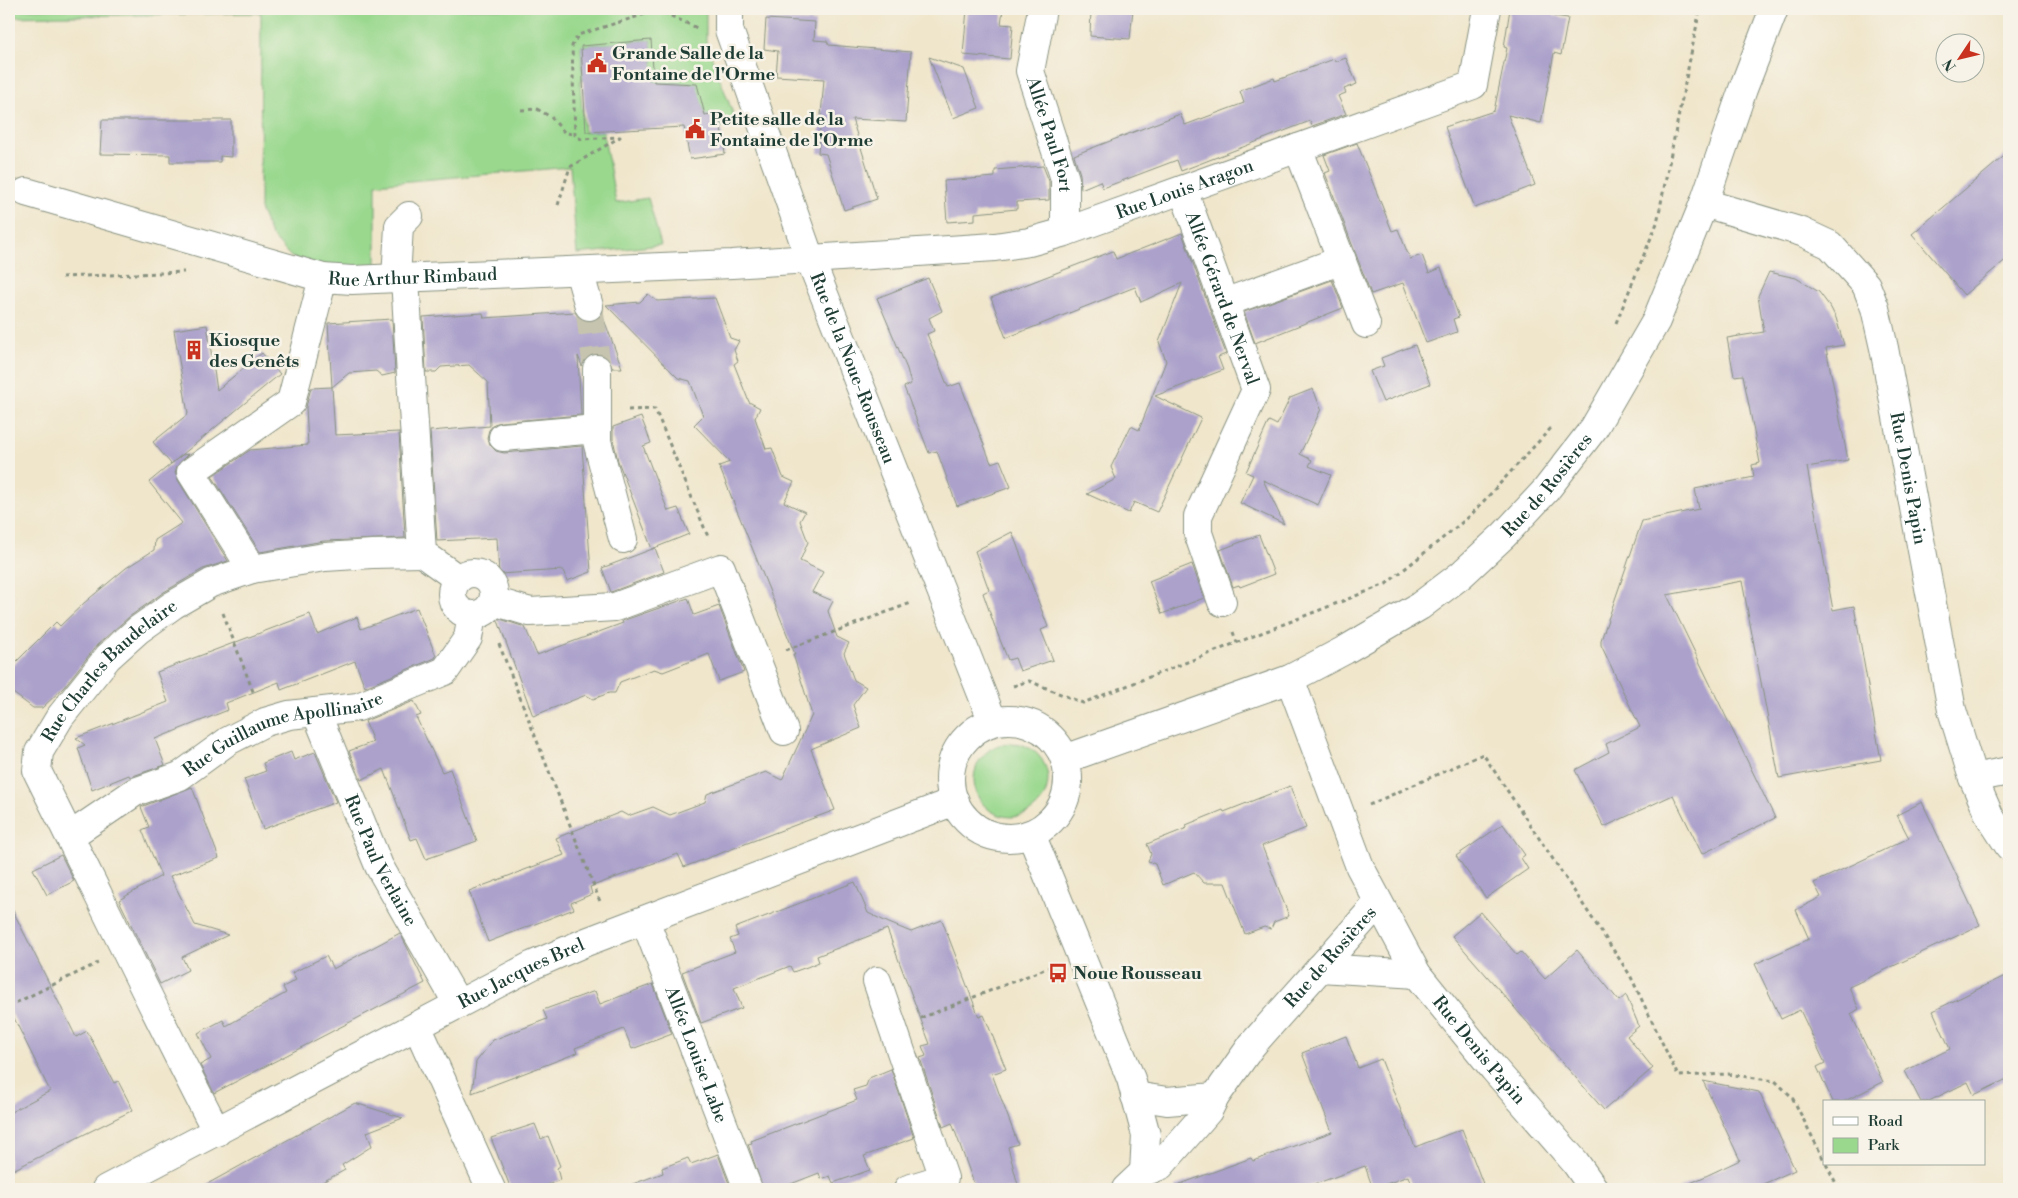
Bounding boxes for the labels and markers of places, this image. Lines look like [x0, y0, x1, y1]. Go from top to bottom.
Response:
place label: Grande Salle de la Fontaine de l'Orme [612, 42, 776, 86]
public building icon: Grande Salle de la Fontaine de l'Orme [586, 52, 608, 74]
place label: Petite salle de la Fontaine de l'Orme [710, 108, 874, 152]
public building icon: Petite salle de la Fontaine de l'Orme [684, 118, 706, 140]
place label: Kiosque des Genêts [209, 329, 300, 373]
building icon: Kiosque des Genêts [183, 339, 205, 361]
bus stop icon: Noue Rousseau [1047, 962, 1069, 984]
place label: Noue Rousseau [1073, 962, 1202, 985]

